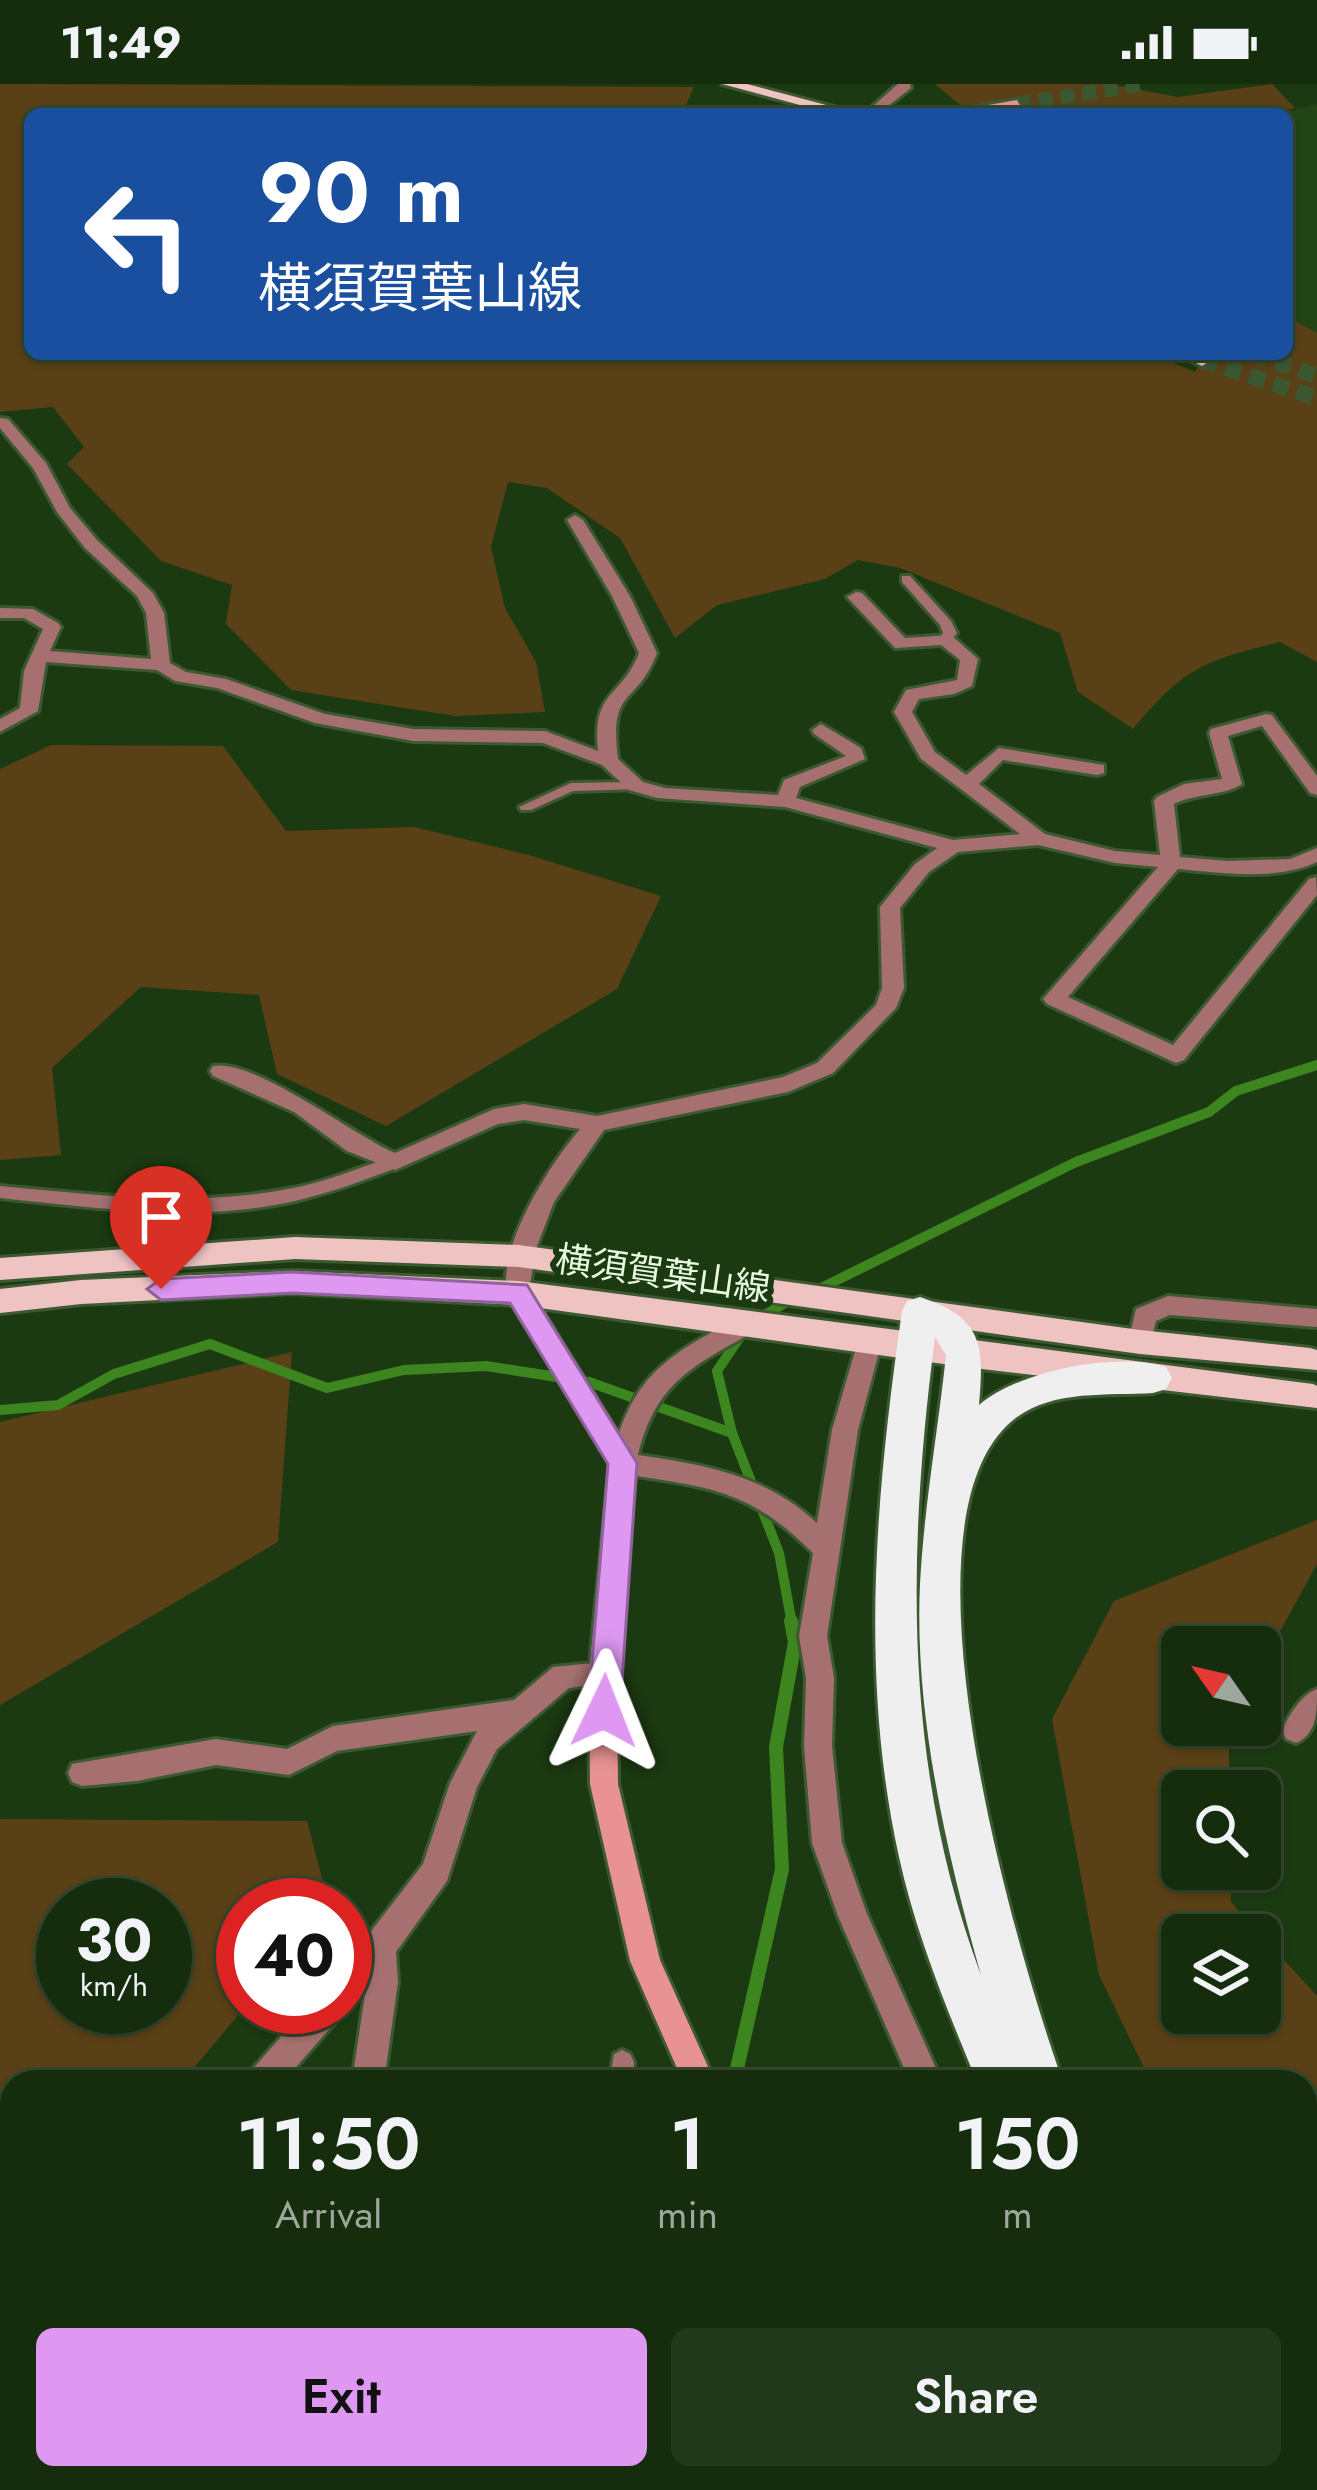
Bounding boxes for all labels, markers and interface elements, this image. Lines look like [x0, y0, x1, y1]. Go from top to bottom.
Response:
text: 11:49 [60, 10, 182, 75]
text: 90 m [258, 132, 464, 254]
icon: left [60, 156, 216, 312]
text: 横須賀葉山線 [258, 249, 582, 327]
pin [110, 1166, 212, 1289]
icon: arrive [128, 1184, 194, 1250]
street label: 横須賀葉山線 [552, 1232, 774, 1314]
north arrow [1161, 1626, 1281, 1746]
map controls [1161, 1626, 1281, 2034]
position arrow [541, 1648, 667, 1774]
button: search [1161, 1770, 1281, 1890]
speed limit sign: 40 [216, 1878, 372, 2034]
text: 30 [76, 1897, 152, 1984]
button: layers [1161, 1914, 1281, 2034]
text: km/h [80, 1964, 148, 2007]
text: 11:50 [236, 2092, 421, 2196]
text: 1 [670, 2092, 705, 2196]
text: 150 [954, 2092, 1081, 2196]
text: Arrival [275, 2186, 382, 2243]
text: min [657, 2186, 718, 2243]
text: m [1002, 2186, 1033, 2243]
button: Exit [36, 2328, 647, 2466]
button: Share [671, 2328, 1281, 2466]

